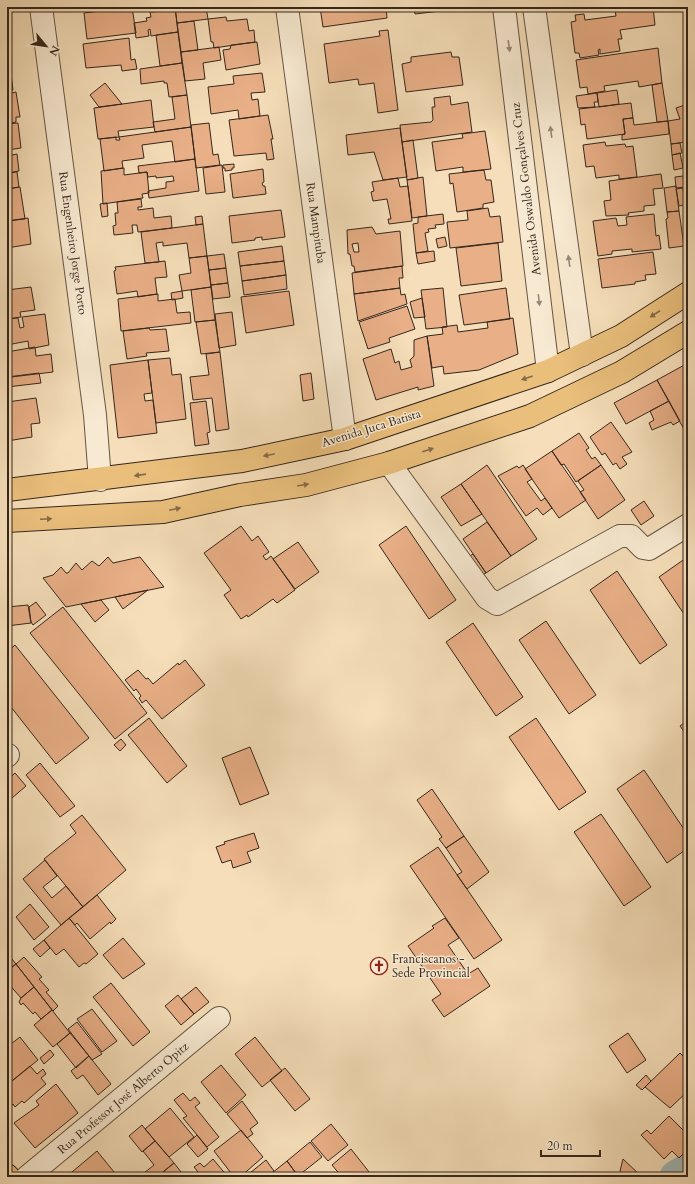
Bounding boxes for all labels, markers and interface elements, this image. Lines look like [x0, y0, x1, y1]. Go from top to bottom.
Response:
north arrow [26, 26, 66, 66]
one-way arrow [506, 40, 512, 52]
text: N [45, 43, 63, 59]
street label: Avenida Oswaldo Gonçalves Cruz [507, 101, 545, 276]
one-way arrow [548, 126, 554, 138]
street label: Rua Engenheiro Jorge Porto [55, 170, 91, 316]
street label: Rua Mampituba [302, 181, 330, 265]
one-way arrow [566, 255, 572, 267]
one-way arrow [536, 294, 542, 306]
one-way arrow [650, 310, 660, 318]
one-way arrow [520, 375, 532, 381]
street label: Avenida Juca Batista [319, 405, 423, 451]
one-way arrow [422, 447, 434, 453]
one-way arrow [262, 453, 275, 459]
one-way arrow [134, 472, 146, 478]
one-way arrow [297, 482, 309, 488]
one-way arrow [169, 506, 182, 512]
one-way arrow [40, 516, 53, 522]
place label: Franciscanos - Sede Provincial [392, 951, 470, 981]
church icon: Franciscanos - Sede Provincial [369, 956, 389, 976]
street label: Rua Professor José Alberto Opitz [54, 1038, 192, 1158]
scale bar [541, 1132, 600, 1158]
text: 20 m [547, 1138, 574, 1154]

